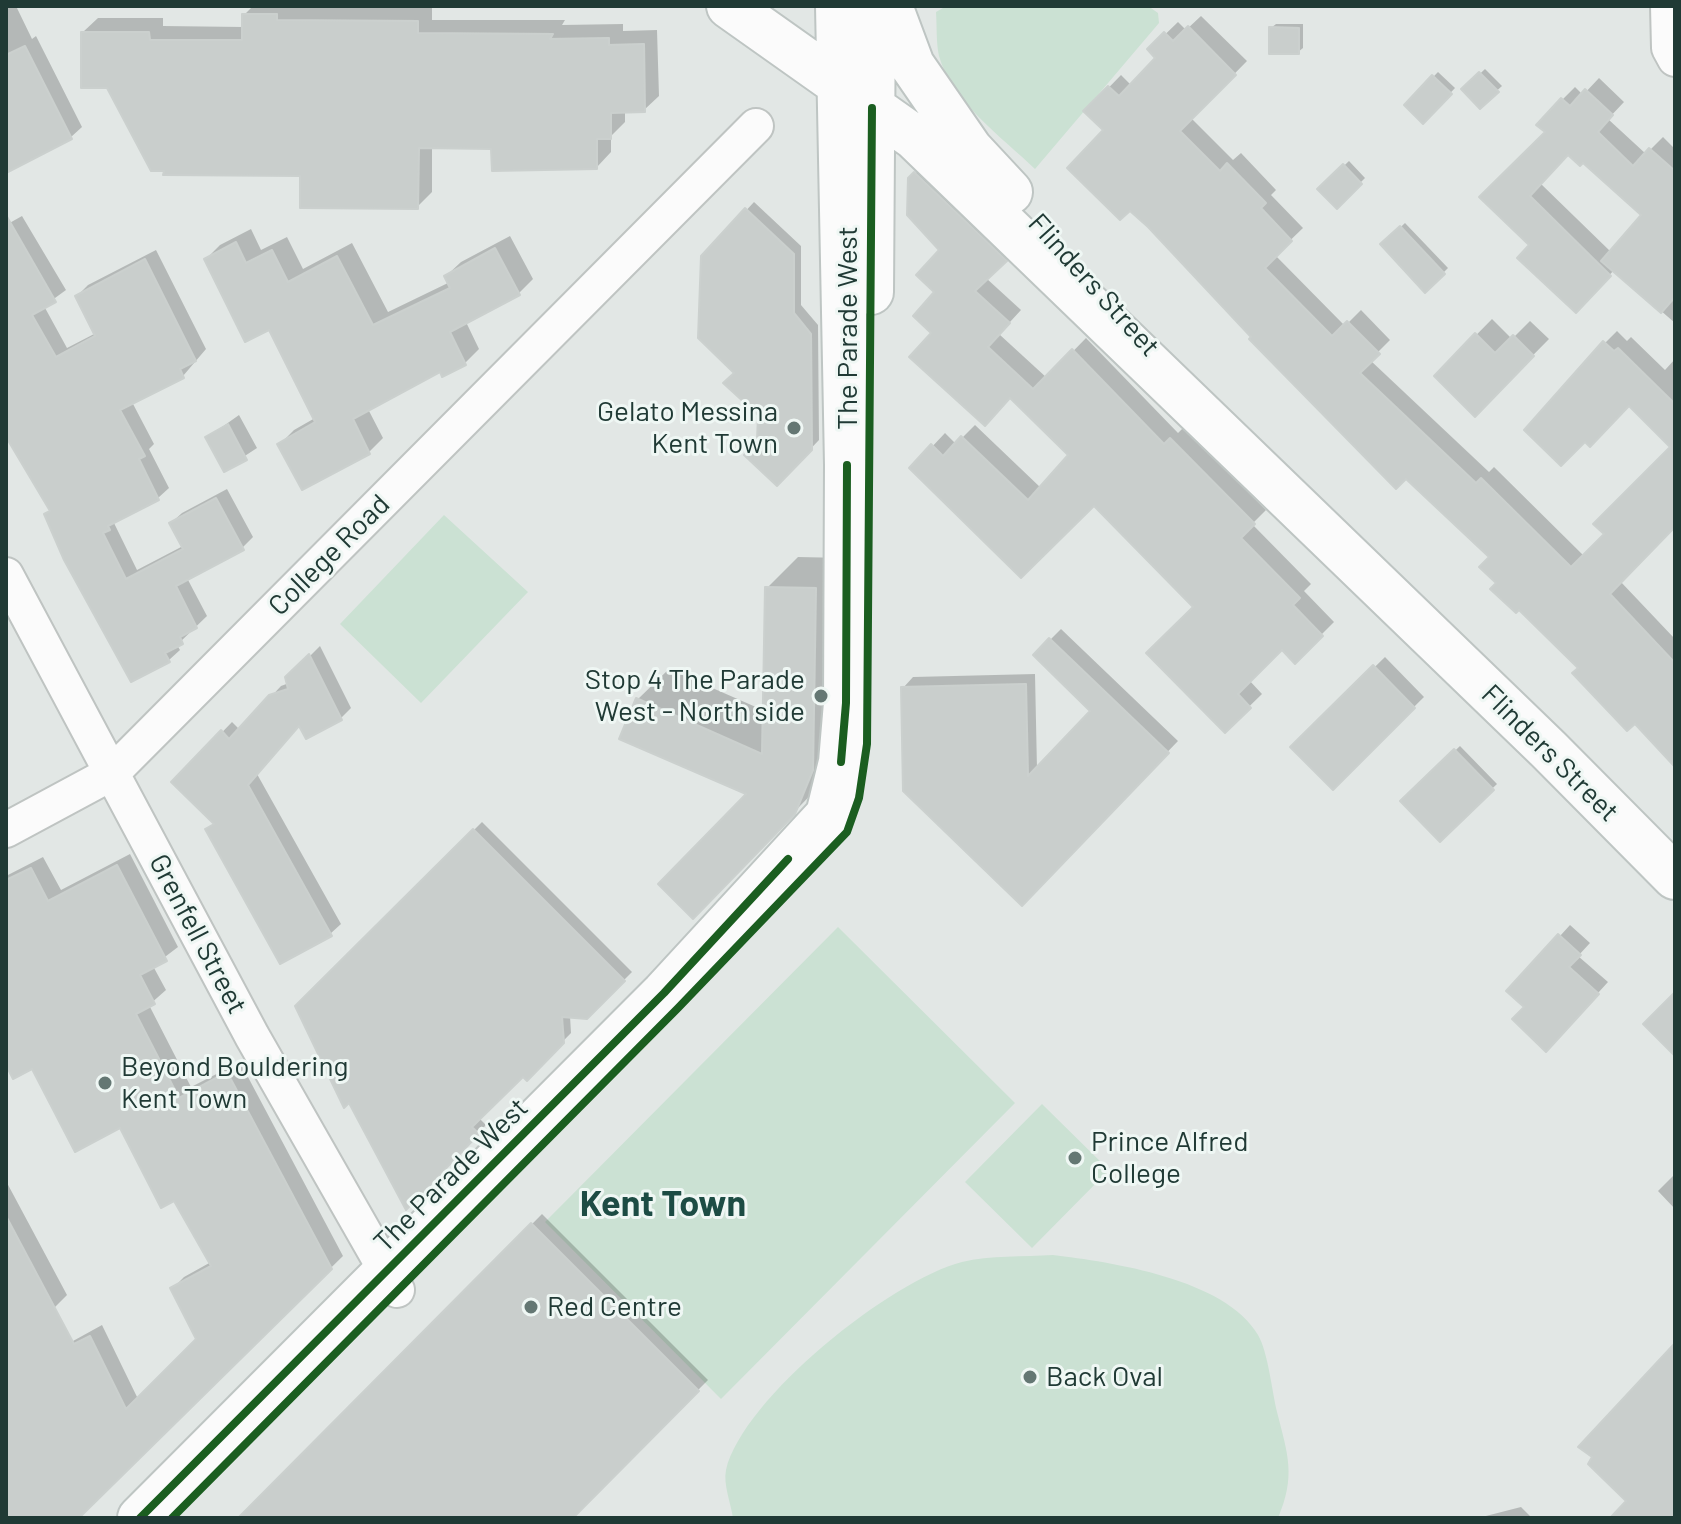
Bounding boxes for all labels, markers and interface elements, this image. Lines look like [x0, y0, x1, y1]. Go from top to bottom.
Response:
street label: Flinders Street [1021, 207, 1167, 363]
street label: The Parade West [831, 226, 865, 430]
place label: Gelato Messina Kent Town [597, 395, 778, 461]
marker: Gelato Messina Kent Town [785, 419, 803, 437]
street label: College Road [261, 487, 397, 623]
place label: Stop 4 The Parade West - North side [585, 663, 805, 729]
street label: Flinders Street [1474, 677, 1626, 829]
marker: Stop 4 The Parade West - North side [812, 687, 830, 705]
street label: Grenfell Street [142, 849, 254, 1019]
place label: Beyond Bouldering Kent Town [121, 1050, 348, 1116]
marker: Beyond Bouldering Kent Town [96, 1074, 114, 1092]
street label: The Parade West [367, 1091, 535, 1259]
place label: Prince Alfred College [1091, 1125, 1248, 1191]
marker: Prince Alfred College [1066, 1149, 1084, 1167]
district label: Kent Town [580, 1182, 746, 1226]
place label: Red Centre [547, 1290, 682, 1324]
marker: Red Centre [522, 1298, 540, 1316]
place label: Back Oval [1046, 1360, 1163, 1394]
marker: Back Oval [1021, 1368, 1039, 1386]

